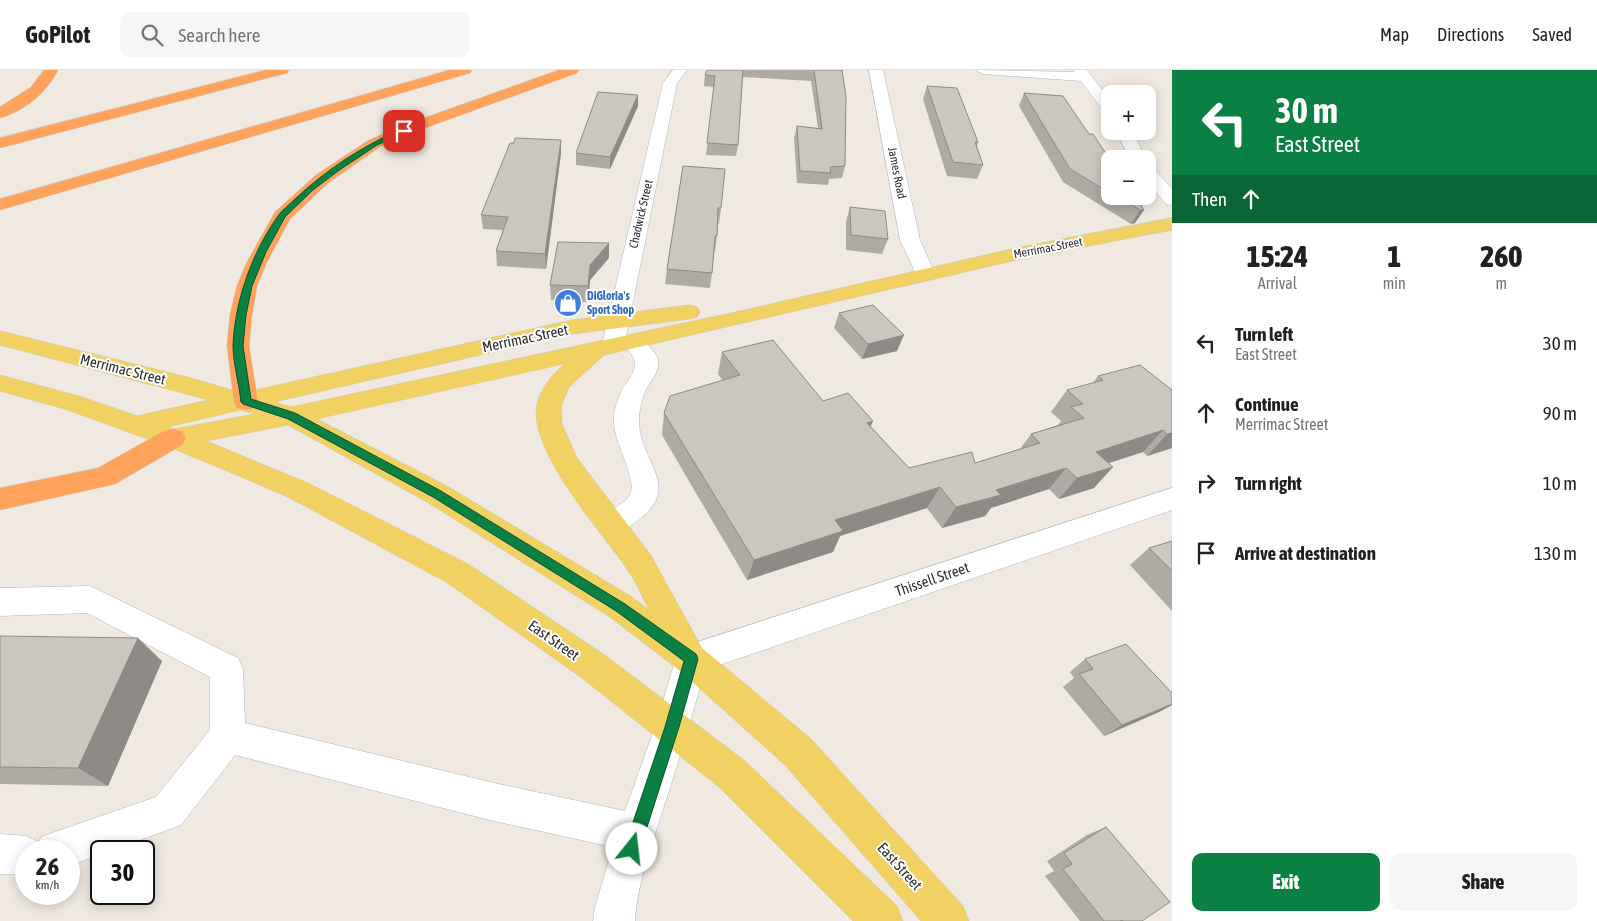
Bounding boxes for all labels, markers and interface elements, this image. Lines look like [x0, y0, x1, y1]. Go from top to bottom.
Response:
search box [120, 12, 470, 57]
text: GoPilot [25, 21, 90, 48]
icon: search [138, 21, 166, 49]
text: Search here [178, 24, 260, 46]
text: Map [1380, 24, 1409, 45]
text: Directions [1437, 24, 1504, 45]
text: Saved [1532, 24, 1572, 45]
map controls [1101, 85, 1156, 205]
button: + [1101, 85, 1156, 140]
icon: left [1192, 90, 1257, 155]
text: 30 m [1275, 90, 1338, 130]
pin [383, 110, 425, 152]
icon: arrive [390, 117, 418, 145]
text: East Street [1275, 131, 1360, 157]
street label: James Road [885, 146, 909, 200]
button: − [1101, 150, 1156, 205]
street label: Chadwick Street [626, 178, 656, 250]
icon: ahead [1237, 185, 1265, 213]
text: Then [1192, 188, 1227, 210]
street label: Merrimac Street [1012, 234, 1084, 262]
text: 15:24 [1246, 239, 1308, 273]
text: 1 [1387, 239, 1401, 273]
text: 260 [1480, 239, 1522, 273]
text: Arrival [1258, 274, 1297, 292]
text: min [1383, 274, 1406, 292]
text: m [1496, 274, 1507, 292]
shop icon: DiGloria's Sport Shop [553, 288, 583, 318]
place label: DiGloria's Sport Shop [587, 289, 634, 317]
street label: Merrimac Street [480, 321, 570, 355]
text: Turn left [1235, 323, 1293, 345]
icon: left [1192, 329, 1220, 357]
text: 30 m [1543, 332, 1577, 354]
text: East Street [1235, 345, 1297, 363]
street label: Merrimac Street [79, 350, 167, 388]
text: Continue [1235, 393, 1299, 415]
icon: ahead [1192, 399, 1220, 427]
text: 90 m [1543, 402, 1577, 424]
text: Merrimac Street [1235, 415, 1328, 433]
icon: right [1192, 469, 1220, 497]
text: Turn right [1235, 472, 1302, 494]
text: 10 m [1543, 472, 1577, 494]
icon: arrive [1192, 539, 1220, 567]
text: Arrive at destination [1235, 542, 1376, 564]
text: 130 m [1534, 542, 1577, 564]
street label: Thissell Street [893, 558, 971, 600]
street label: East Street [525, 616, 583, 664]
position arrow [605, 822, 657, 874]
street label: East Street [874, 839, 926, 893]
speed limit sign: 30 [90, 840, 155, 905]
text: 26 [36, 852, 59, 880]
button: Exit [1192, 853, 1380, 911]
button: Share [1390, 853, 1577, 911]
text: km/h [36, 878, 59, 892]

